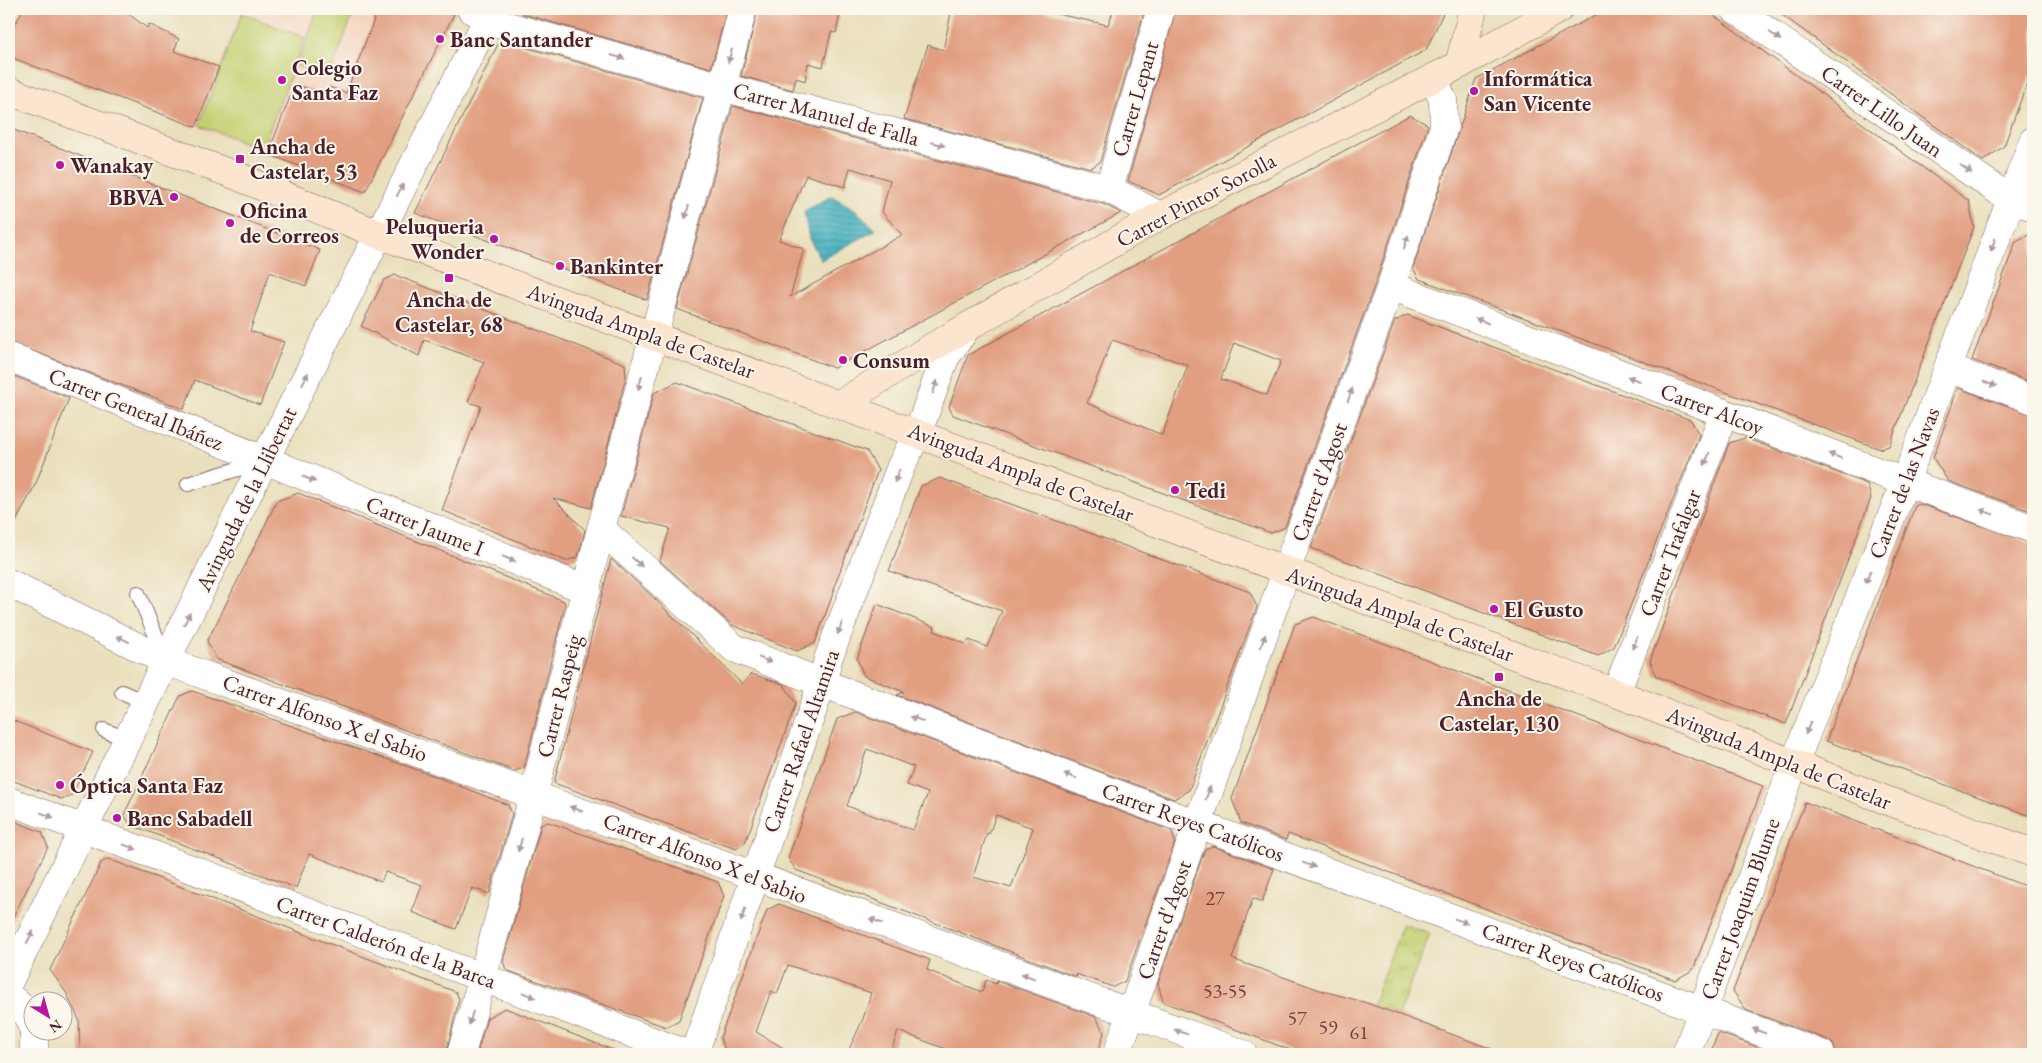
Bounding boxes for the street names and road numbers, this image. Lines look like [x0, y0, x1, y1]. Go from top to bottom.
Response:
street label: Carrer Lepant [1105, 38, 1165, 160]
street label: Carrer Lillo Juan [1815, 58, 1949, 164]
street label: Carrer Manuel de Falla [730, 75, 923, 153]
street label: Carrer Pintor Sorolla [1111, 146, 1281, 254]
street label: Avinguda Ampla de Castelar [522, 276, 759, 386]
street label: Carrer General Ibáñez [44, 361, 228, 457]
street label: Carrer Alcoy [1656, 376, 1768, 442]
street label: Avinguda de la Llibertat [188, 402, 303, 597]
street label: Carrer de las Navas [1862, 403, 1946, 563]
street label: Avinguda Ampla de Castelar [903, 415, 1139, 529]
street label: Carrer d'Agost [1284, 418, 1354, 546]
street label: Carrer Trafalgar [1632, 485, 1708, 621]
street label: Carrer Jaume I [362, 489, 489, 563]
street label: Avinguda Ampla de Castelar [1281, 559, 1518, 669]
street label: Carrer Raspeig [530, 631, 588, 761]
street label: Carrer Rafael Altamira [756, 645, 846, 837]
street label: Carrer Alfonso X el Sabio [219, 667, 432, 769]
street label: Avinguda Ampla de Castelar [1661, 699, 1896, 817]
street label: Carrer Reyes Católicos [1098, 776, 1288, 868]
street label: Carrer Alfonso X el Sabio [599, 806, 811, 910]
street label: Carrer Joaquim Blume [1694, 814, 1787, 1004]
street label: Carrer d'Agost [1130, 856, 1198, 984]
street label: Carrer Calderón de la Barca [272, 889, 500, 995]
street label: Carrer Reyes Católicos [1478, 916, 1668, 1008]

